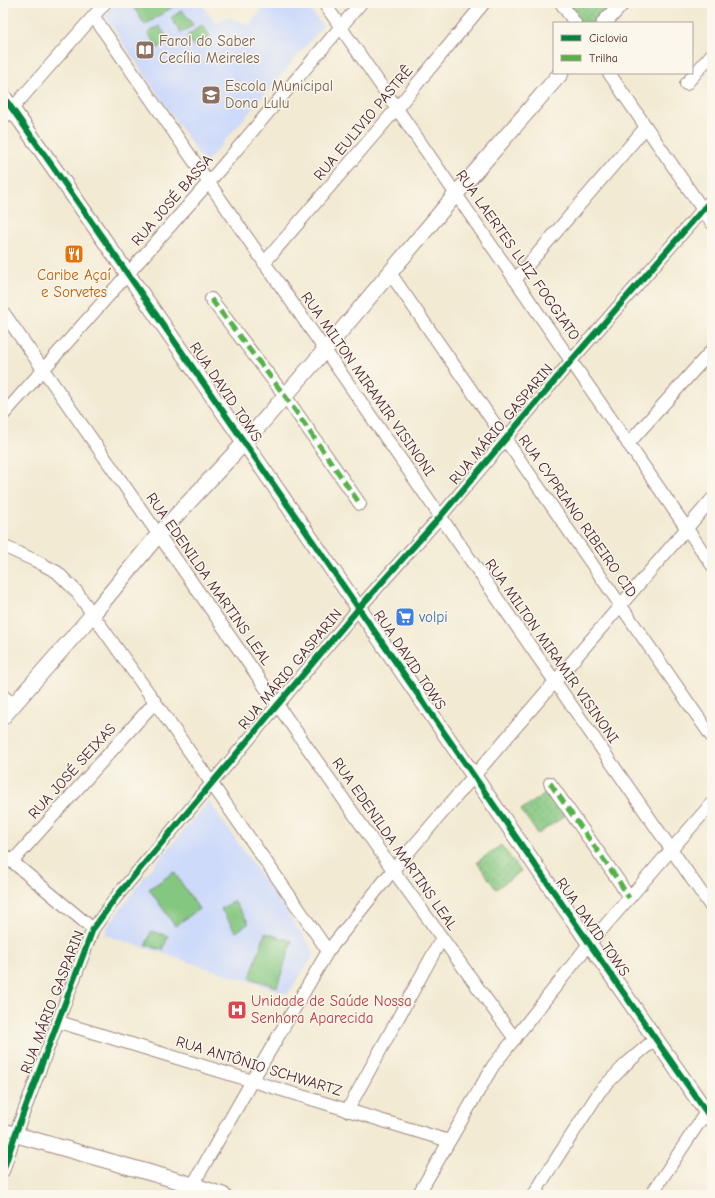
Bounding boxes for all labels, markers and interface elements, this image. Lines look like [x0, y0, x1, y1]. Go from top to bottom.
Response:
legend [553, 22, 693, 74]
text: Ciclovia [589, 31, 628, 45]
place label: Farol do Saber Cecília Meireles [159, 32, 260, 67]
library icon: Farol do Saber Cecília Meireles [134, 39, 156, 61]
text: Trilha [589, 51, 618, 65]
street label: RUA EULIVIO PASTRÊ [309, 61, 416, 184]
place label: Escola Municipal Dona Lulu [225, 77, 333, 112]
school or university icon: Escola Municipal Dona Lulu [200, 84, 222, 106]
street label: RUA JOSÉ BASSA [127, 150, 217, 249]
street label: RUA LAERTES LUIZ FOGGIATO [452, 166, 584, 344]
restaurant icon: Caribe Açaí e Sorvetes [63, 243, 85, 265]
place label: Caribe Açaí e Sorvetes [37, 266, 112, 301]
street label: RUA MILTON MIRAMIR VISINONI [297, 288, 439, 480]
street label: RUA DAVID TOWS [186, 339, 266, 445]
street label: RUA MÁRIO GASPARIN [444, 359, 557, 488]
street label: RUA CYPRIANO RIBEIRO CID [515, 431, 641, 601]
street label: RUA EDENILDA MARTINS LEAL [142, 489, 276, 669]
street label: RUA MILTON MIRAMIR VISINONI [481, 555, 623, 747]
street label: RUA MÁRIO GASPARIN [233, 604, 346, 733]
supermarket icon: volpi [394, 606, 416, 628]
street label: RUA DAVID TOWS [370, 607, 450, 713]
place label: volpi [418, 608, 448, 626]
street label: RUA JOSÉ SEIXAS [24, 719, 120, 822]
street label: RUA EDENILDA MARTINS LEAL [328, 754, 462, 934]
street label: RUA DAVID TOWS [552, 874, 634, 980]
street label: RUA MÁRIO GASPARIN [15, 927, 88, 1076]
place label: Unidade de Saúde Nossa Senhora Aparecida [251, 992, 412, 1027]
hospital icon: Unidade de Saúde Nossa Senhora Aparecida [226, 999, 248, 1021]
street label: RUA ANTÔNIO SCHWARTZ [174, 1031, 345, 1100]

